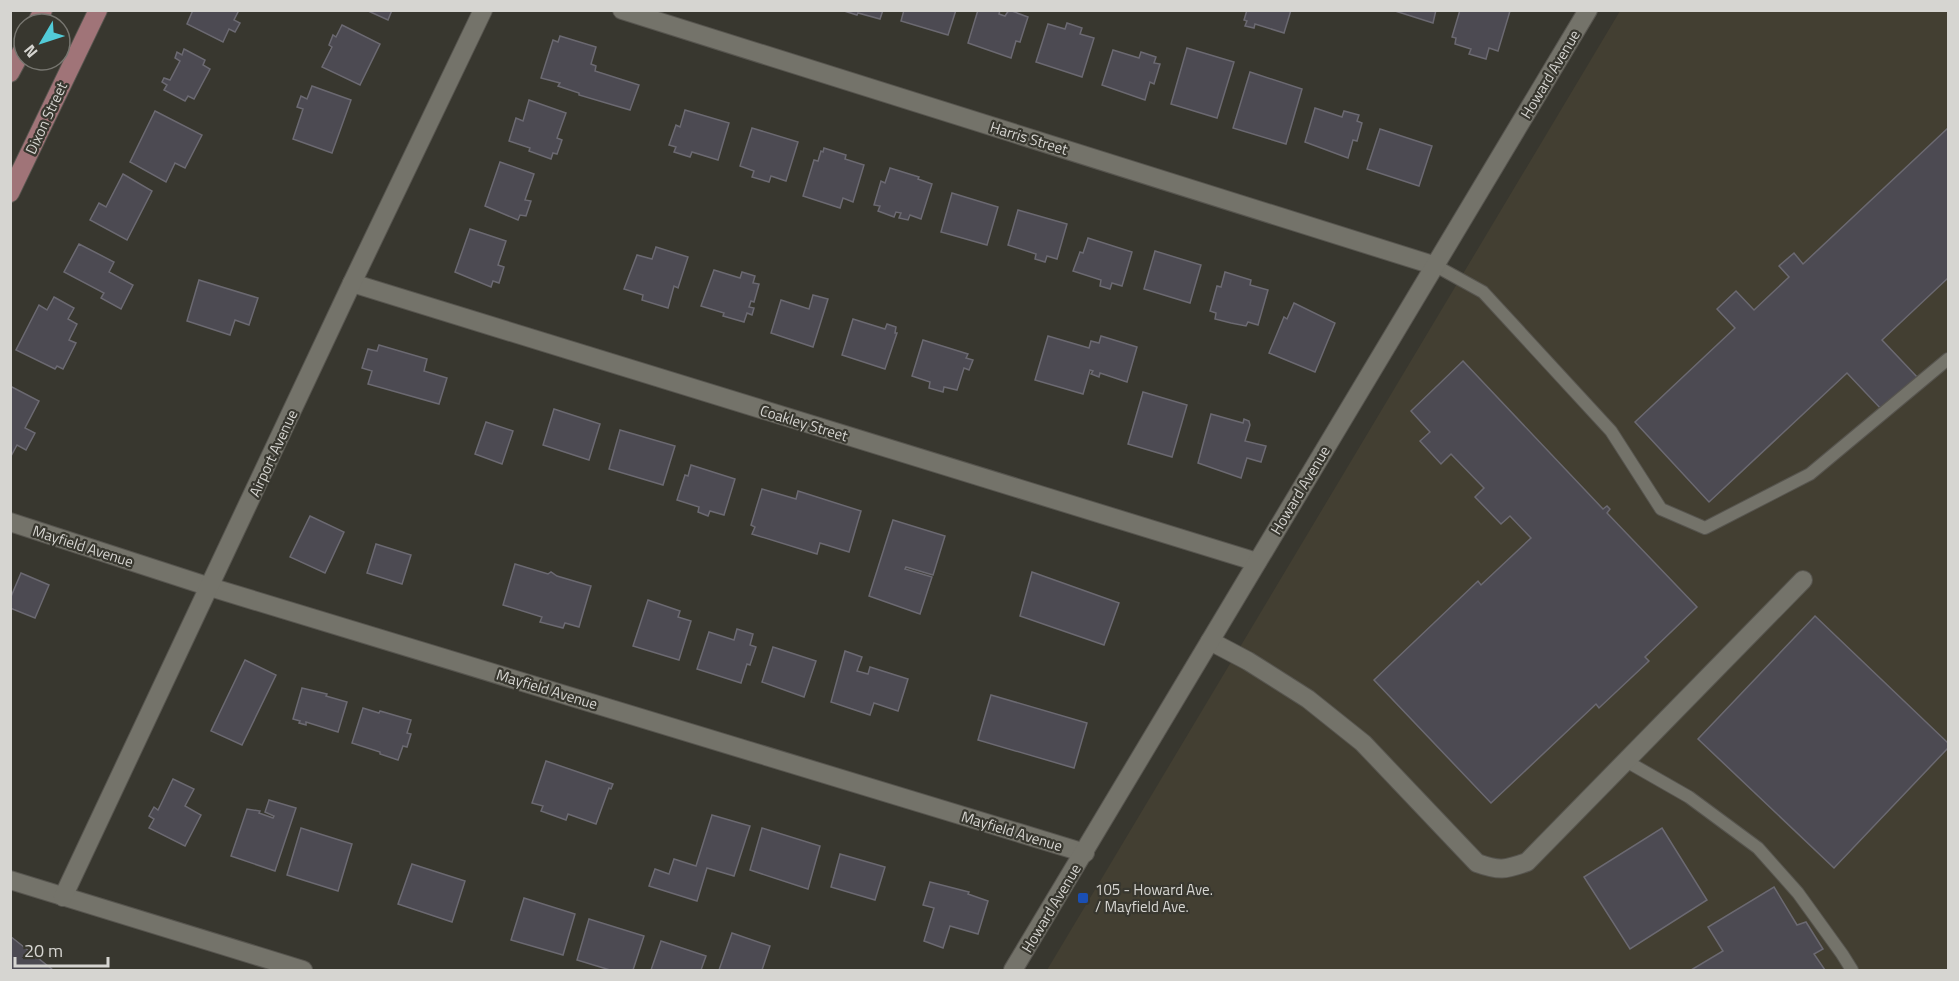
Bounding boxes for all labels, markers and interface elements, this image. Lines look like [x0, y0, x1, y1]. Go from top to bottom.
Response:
north arrow [12, 12, 72, 72]
street label: Howard Avenue [1514, 25, 1586, 123]
text: N [18, 40, 43, 63]
street label: Dixon Street [19, 77, 73, 158]
street label: Harris Street [987, 115, 1071, 161]
street label: Coakley Street [757, 399, 851, 447]
street label: Airport Avenue [243, 406, 303, 500]
street label: Howard Avenue [1264, 441, 1336, 539]
street label: Mayfield Avenue [30, 519, 136, 573]
street label: Mayfield Avenue [494, 663, 600, 715]
street label: Mayfield Avenue [959, 805, 1065, 857]
street label: Howard Avenue [1015, 859, 1087, 957]
place label: 105 - Howard Ave. / Mayfield Ave. [1095, 878, 1213, 918]
marker: 105 - Howard Ave. / Mayfield Ave. [1076, 891, 1090, 905]
scale bar [15, 930, 108, 968]
text: 20 m [24, 937, 63, 964]

